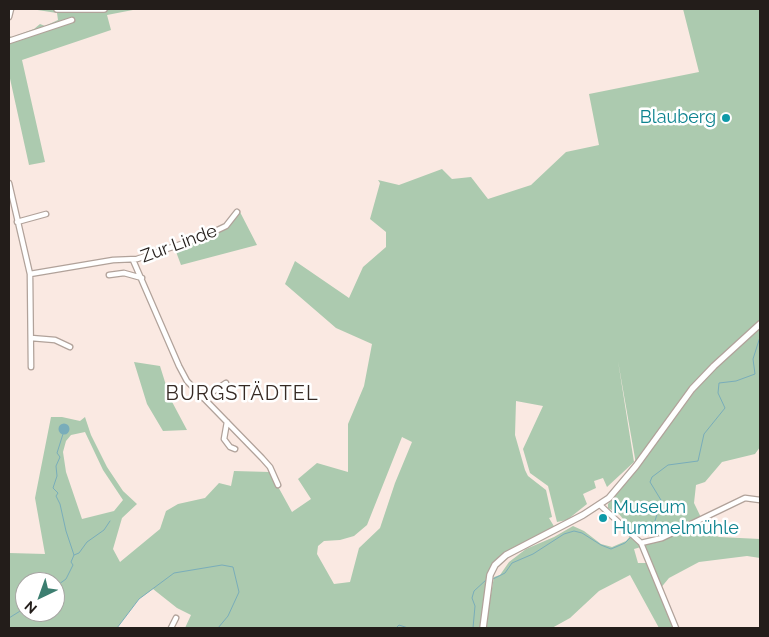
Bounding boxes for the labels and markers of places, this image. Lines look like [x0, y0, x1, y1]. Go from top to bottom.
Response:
place label: Blauberg [640, 107, 716, 129]
marker: Blauberg [720, 112, 732, 124]
place label: Museum Hummelmühle [613, 497, 739, 540]
marker: Museum Hummelmühle [597, 512, 609, 524]

